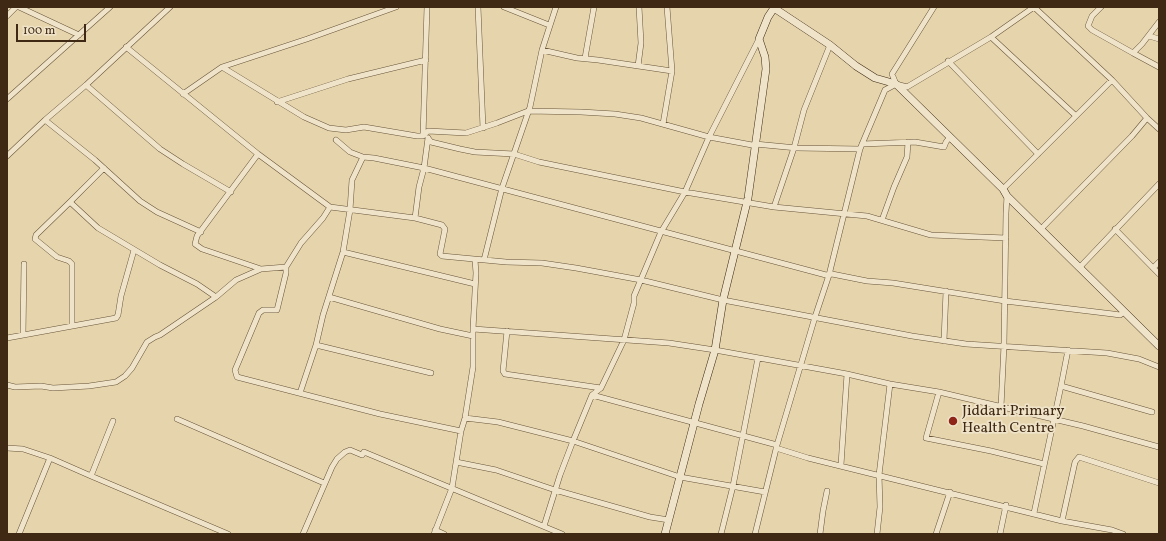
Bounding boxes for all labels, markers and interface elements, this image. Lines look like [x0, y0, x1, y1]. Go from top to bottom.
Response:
scale bar [18, 16, 88, 42]
text: 100 m [23, 23, 55, 39]
place label: Jiddari Primary Health Centre [962, 403, 1064, 438]
marker: Jiddari Primary Health Centre [947, 415, 959, 427]

